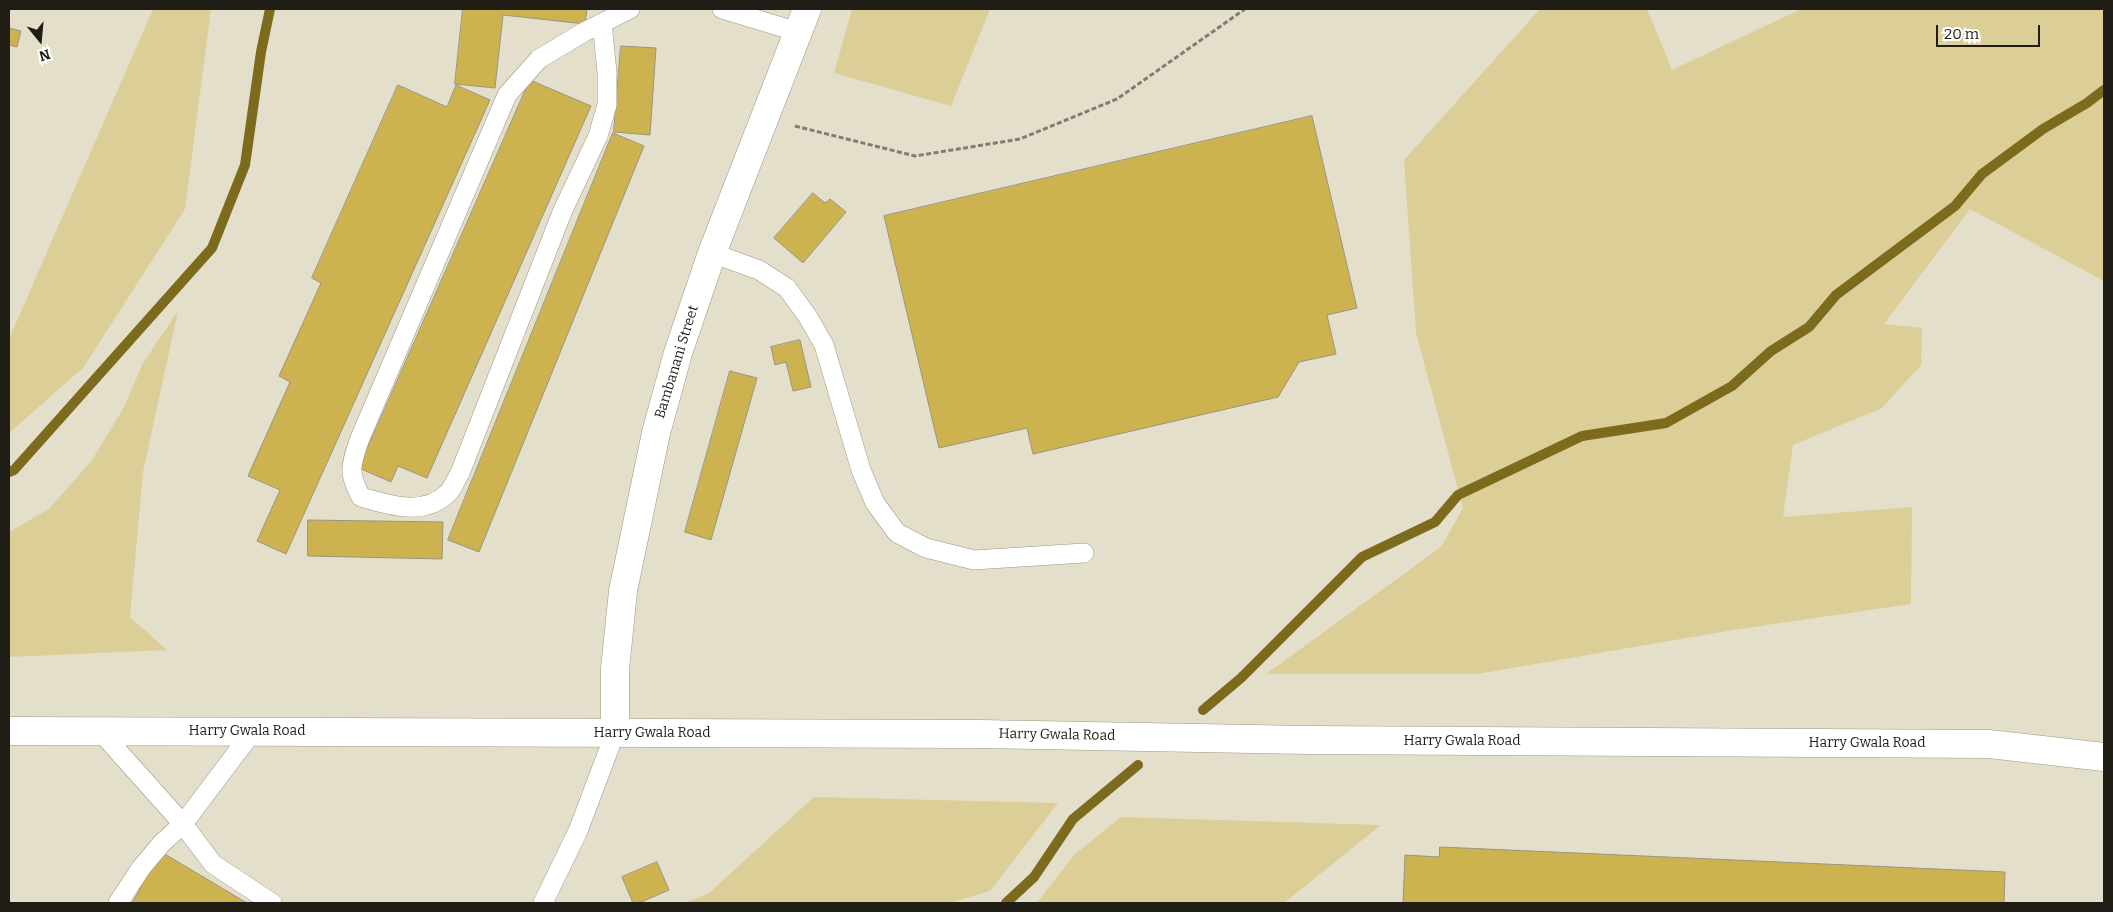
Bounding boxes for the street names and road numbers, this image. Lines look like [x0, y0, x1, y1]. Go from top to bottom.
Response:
street label: Bambanani Street [652, 303, 702, 421]
street label: Harry Gwala Road [189, 723, 305, 739]
street label: Harry Gwala Road [594, 725, 710, 741]
street label: Harry Gwala Road [998, 726, 1116, 744]
street label: Harry Gwala Road [1404, 733, 1520, 749]
street label: Harry Gwala Road [1809, 735, 1925, 751]

